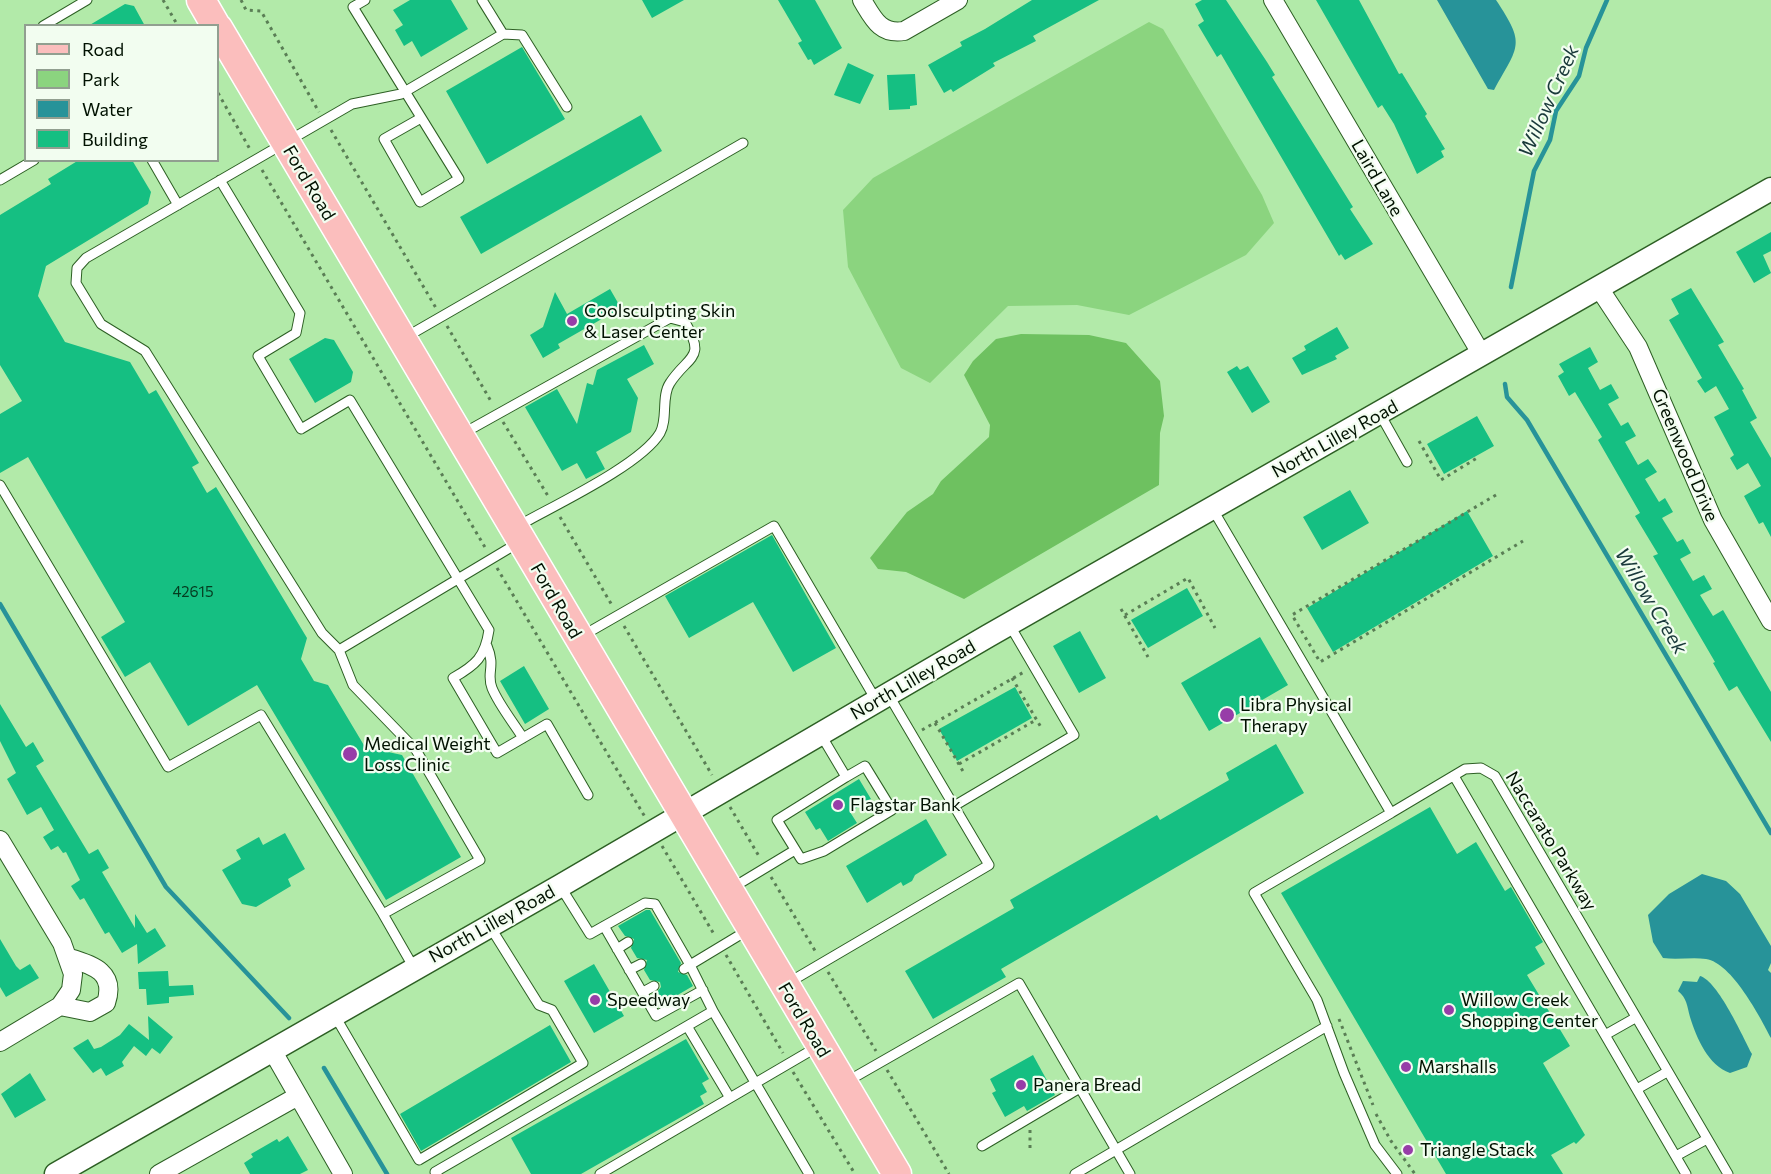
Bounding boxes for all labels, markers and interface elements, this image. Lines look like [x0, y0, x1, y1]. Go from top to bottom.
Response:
legend [24, 24, 219, 162]
text: Road [82, 38, 124, 60]
water label: Willow Creek [1514, 41, 1584, 161]
text: Park [82, 68, 120, 90]
text: Water [82, 98, 133, 120]
text: Building [82, 128, 148, 150]
street label: Laird Lane [1346, 136, 1408, 220]
street label: Ford Road [278, 142, 340, 224]
place label: Coolsculpting Skin & Laser Center [584, 300, 735, 342]
marker: Coolsculpting Skin & Laser Center [565, 314, 579, 328]
street label: Greenwood Drive [1647, 385, 1723, 525]
street label: North Lilley Road [1268, 395, 1402, 483]
water label: Willow Creek [1610, 543, 1692, 659]
street label: Ford Road [526, 559, 586, 643]
house number: 42615 [172, 583, 214, 601]
street label: North Lilley Road [847, 635, 979, 725]
place label: Libra Physical Therapy [1240, 694, 1352, 736]
marker: Libra Physical Therapy [1218, 706, 1236, 724]
place label: Medical Weight Loss Clinic [364, 733, 491, 776]
marker: Medical Weight Loss Clinic [341, 745, 359, 763]
street label: Naccarato Parkway [1501, 768, 1601, 914]
place label: Flagstar Bank [850, 794, 961, 816]
marker: Flagstar Bank [831, 798, 845, 812]
street label: North Lilley Road [425, 880, 559, 968]
street label: Ford Road [773, 979, 835, 1061]
place label: Speedway [607, 989, 690, 1011]
place label: Willow Creek Shopping Center [1461, 989, 1598, 1032]
marker: Speedway [588, 993, 602, 1007]
marker: Willow Creek Shopping Center [1442, 1003, 1456, 1017]
place label: Marshalls [1418, 1056, 1497, 1078]
marker: Marshalls [1399, 1060, 1413, 1074]
place label: Panera Bread [1033, 1074, 1141, 1096]
marker: Panera Bread [1014, 1078, 1028, 1092]
place label: Triangle Stack [1420, 1139, 1535, 1161]
marker: Triangle Stack [1401, 1143, 1415, 1157]

